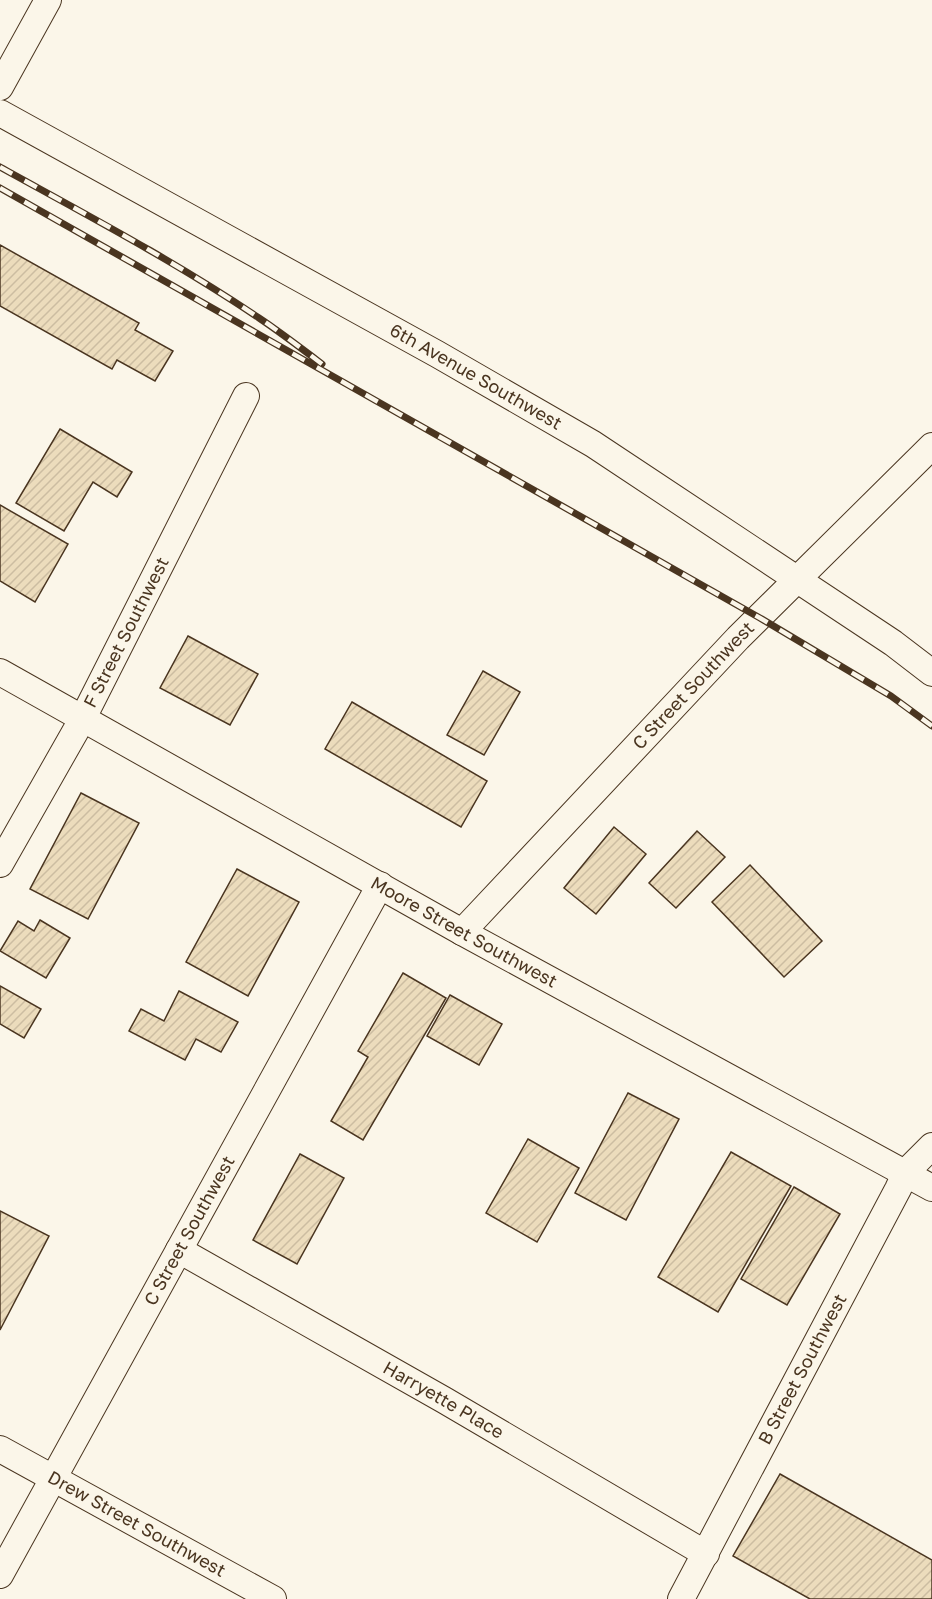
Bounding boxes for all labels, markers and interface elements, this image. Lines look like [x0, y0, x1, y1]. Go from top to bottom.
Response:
street label: 6th Avenue Southwest [386, 318, 566, 434]
street label: F Street Southwest [78, 553, 173, 711]
street label: C Street Southwest [627, 616, 758, 753]
street label: Moore Street Southwest [367, 871, 561, 992]
street label: C Street Southwest [139, 1152, 239, 1309]
street label: B Street Southwest [753, 1290, 851, 1448]
street label: Harryette Place [380, 1356, 508, 1443]
street label: Drew Street Southwest [44, 1466, 230, 1581]

